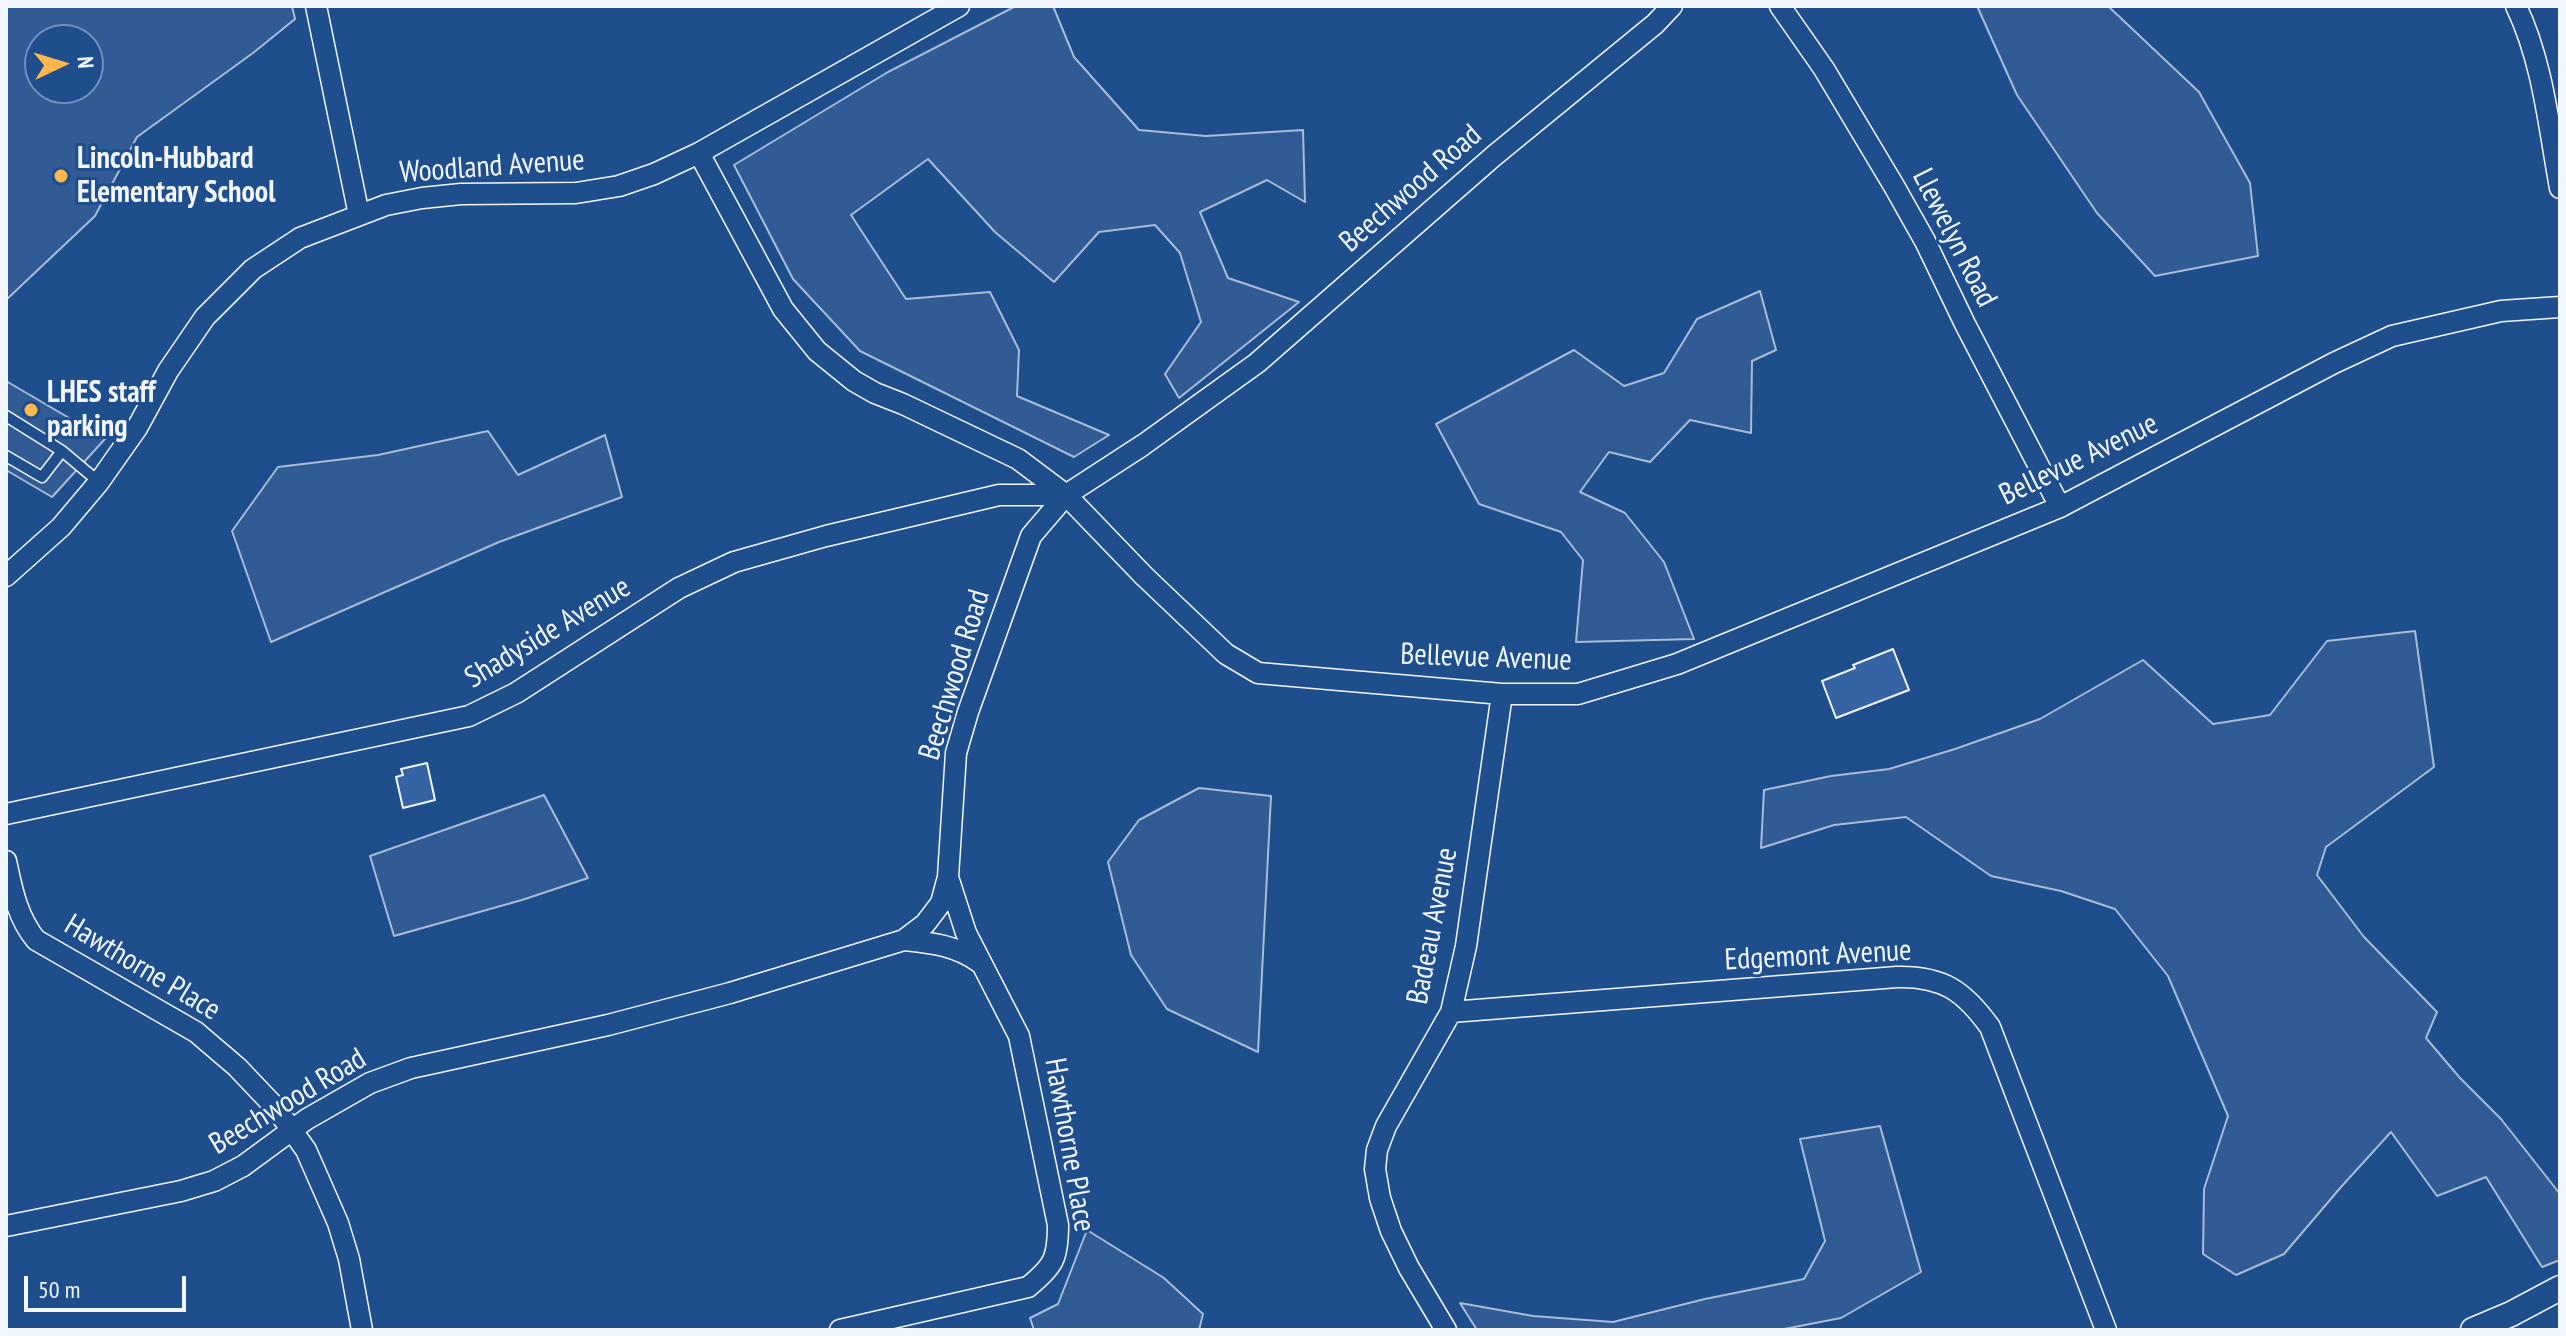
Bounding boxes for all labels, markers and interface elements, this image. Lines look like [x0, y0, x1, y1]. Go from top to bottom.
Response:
north arrow [24, 24, 104, 104]
text: N [72, 56, 100, 69]
street label: Beechwood Road [1333, 118, 1489, 260]
place label: Lincoln-Hubbard Elementary School [77, 141, 275, 212]
street label: Woodland Avenue [398, 143, 586, 191]
street label: Llewelyn Road [1904, 163, 2004, 313]
marker: Lincoln-Hubbard Elementary School [52, 167, 70, 185]
place label: LHES staff parking [47, 375, 156, 446]
marker: LHES staff parking [22, 401, 40, 419]
street label: Bellevue Avenue [1994, 406, 2164, 514]
street label: Shadyside Avenue [459, 570, 637, 696]
street label: Beechwood Road [912, 585, 998, 765]
street label: Bellevue Avenue [1400, 637, 1572, 679]
street label: Badeau Avenue [1400, 845, 1466, 1007]
street label: Hawthorne Place [58, 907, 226, 1029]
street label: Edgemont Avenue [1724, 933, 1912, 979]
street label: Beechwood Road [203, 1041, 373, 1163]
street label: Hawthorne Place [1036, 1056, 1102, 1234]
scale bar [28, 1260, 190, 1310]
text: 50 m [38, 1274, 80, 1305]

